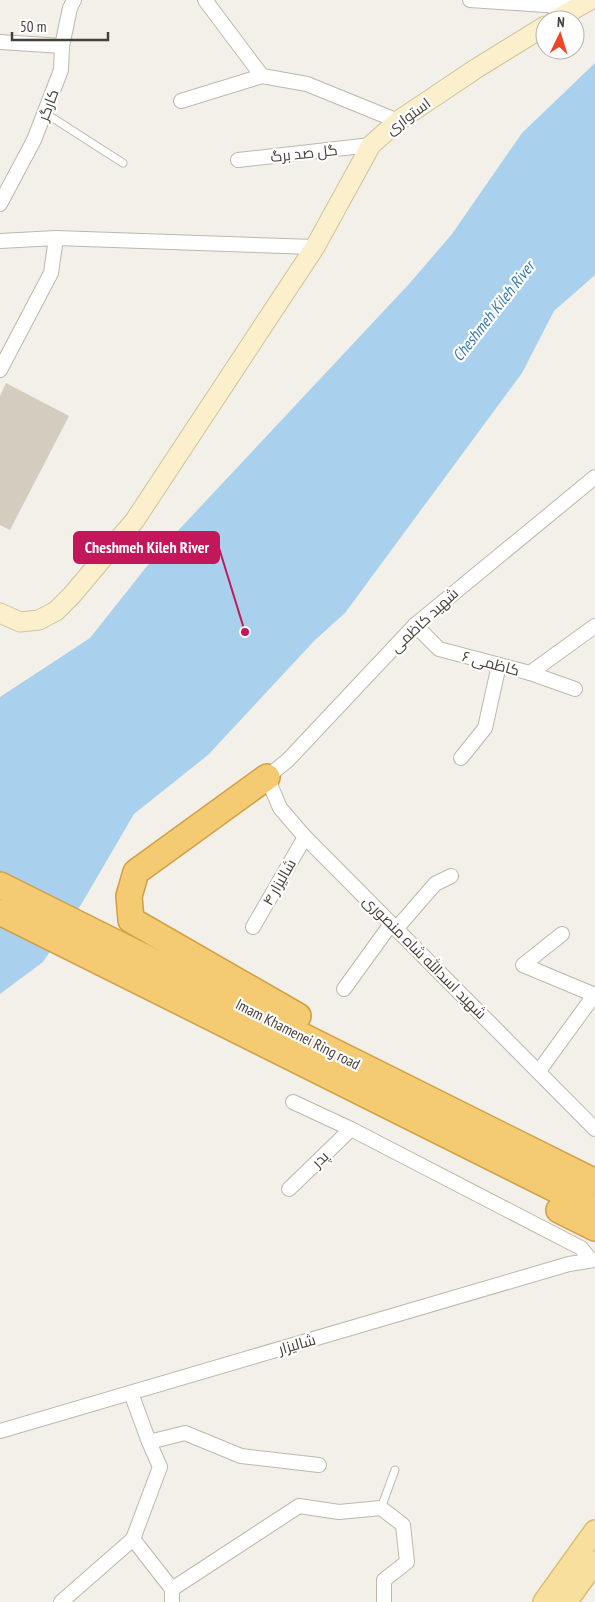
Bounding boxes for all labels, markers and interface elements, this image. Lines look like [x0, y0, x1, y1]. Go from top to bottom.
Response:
scale bar [12, 10, 109, 42]
north arrow [535, 10, 585, 60]
text: N [557, 13, 565, 31]
text: 50 m [20, 17, 46, 36]
street label: کارگر [33, 86, 63, 124]
street label: استواری [382, 93, 435, 139]
street label: گل صد برگ [269, 140, 339, 167]
water label: Cheshmeh Kileh River [448, 255, 540, 365]
callout: Cheshmeh Kileh River [74, 532, 219, 563]
text: Cheshmeh Kileh River [85, 537, 210, 557]
street label: شهید کاظمی [386, 584, 463, 657]
street label: کاظمی ۶ [460, 646, 522, 681]
street label: شالیزار ۴ [258, 855, 300, 909]
street label: شهید اسدالله شاه منصوری [359, 891, 491, 1023]
street label: Imam Khamenei Ring road [233, 994, 363, 1074]
street label: پدر [307, 1147, 333, 1173]
street label: شالیزار [275, 1330, 318, 1359]

